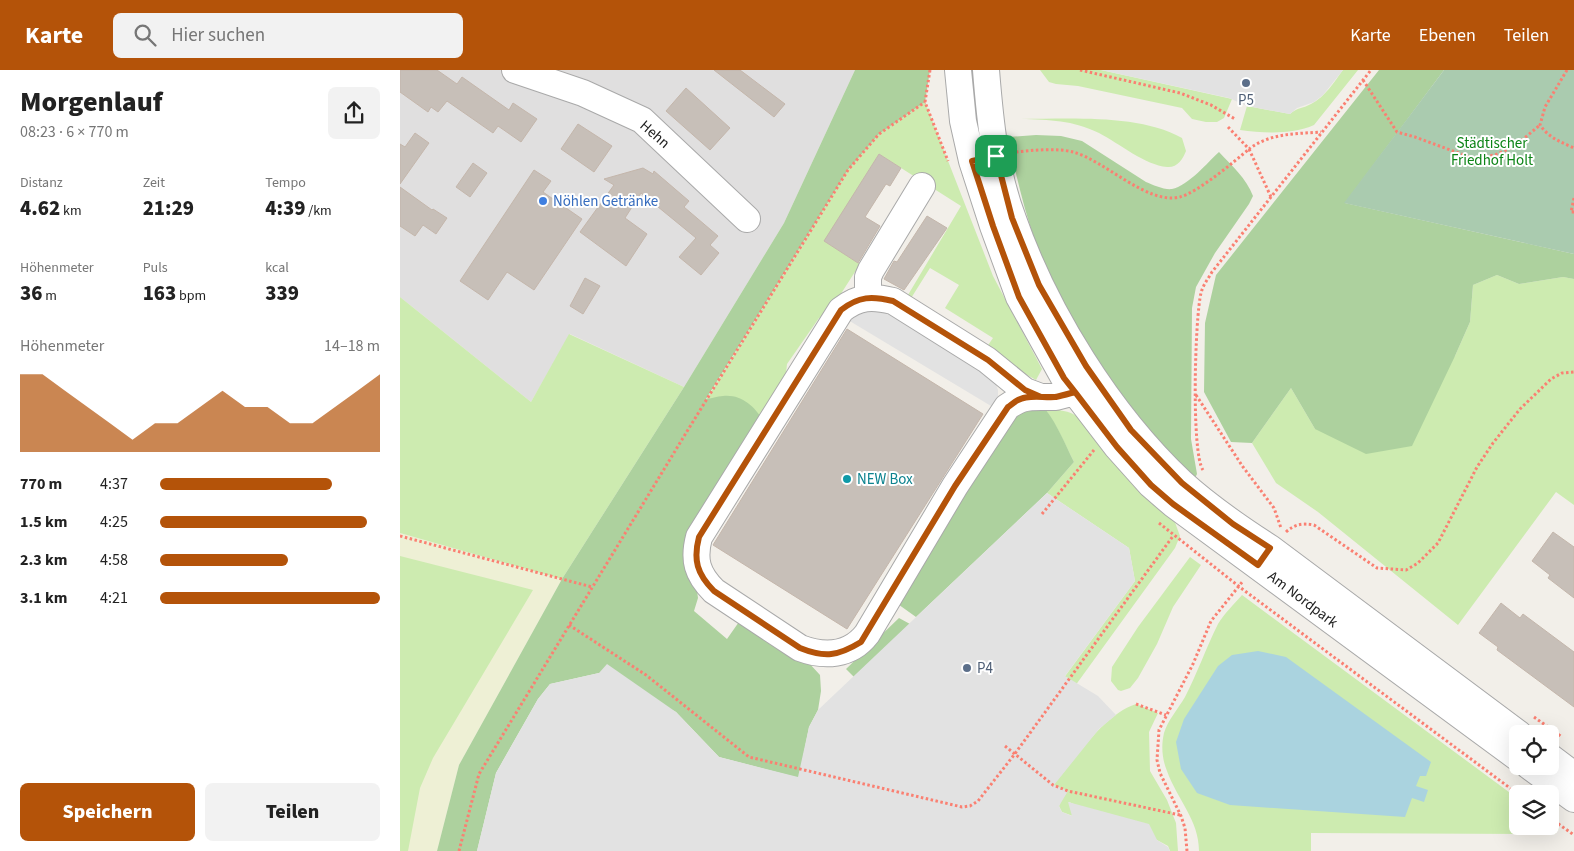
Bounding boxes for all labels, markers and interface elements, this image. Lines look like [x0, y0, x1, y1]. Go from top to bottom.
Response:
search box [113, 13, 463, 58]
text: Karte [25, 18, 83, 53]
icon: search [131, 21, 159, 49]
text: Hier suchen [171, 22, 265, 49]
text: Karte [1350, 23, 1391, 48]
text: Ebenen [1419, 23, 1476, 48]
text: Teilen [1504, 23, 1549, 48]
marker: P5 [1240, 77, 1252, 89]
text: Morgenlauf [20, 82, 163, 122]
button: share [328, 87, 380, 139]
place label: P5 [1238, 90, 1254, 111]
street label: Hehn [635, 115, 674, 153]
text: 08:23 · 6 × 770 m [20, 121, 129, 143]
park label: Städtischer Friedhof Holt [1451, 133, 1533, 171]
pin [975, 135, 1017, 177]
icon: arrive [982, 142, 1010, 170]
text: Distanz [20, 173, 63, 193]
text: Zeit [143, 173, 165, 193]
text: Tempo [265, 173, 306, 193]
place label: Nöhlen Getränke [553, 191, 658, 212]
text: 4.62 [20, 193, 60, 223]
text: 21:29 [143, 193, 194, 223]
text: 4:39 [265, 193, 305, 223]
marker: Nöhlen Getränke [537, 195, 549, 207]
text: km [60, 201, 82, 221]
text: /km [305, 201, 332, 221]
text: Höhenmeter [20, 258, 94, 278]
text: Puls [143, 258, 168, 278]
text: kcal [265, 258, 289, 278]
text: 36 [20, 278, 42, 308]
text: 163 [143, 278, 176, 308]
text: 339 [265, 278, 299, 308]
text: m [42, 286, 57, 306]
text: bpm [176, 286, 206, 306]
text: Höhenmeter [20, 335, 104, 357]
text: 14–18 m [324, 335, 380, 357]
place label: NEW Box [857, 469, 913, 490]
text: 770 m [20, 473, 62, 495]
text: 4:37 [100, 473, 128, 495]
marker: NEW Box [841, 473, 853, 485]
text: 1.5 km [20, 511, 67, 533]
text: 4:25 [100, 511, 128, 533]
text: 2.3 km [20, 549, 67, 571]
text: 4:58 [100, 549, 128, 571]
street label: Am Nordpark [1263, 566, 1343, 633]
text: 3.1 km [20, 587, 67, 609]
text: 4:21 [100, 587, 128, 609]
place label: P4 [977, 658, 993, 679]
marker: P4 [961, 662, 973, 674]
map controls [1509, 725, 1559, 835]
button: locate [1509, 725, 1559, 775]
button: Speichern [20, 783, 195, 841]
button: Teilen [205, 783, 380, 841]
button: layers [1509, 785, 1559, 835]

